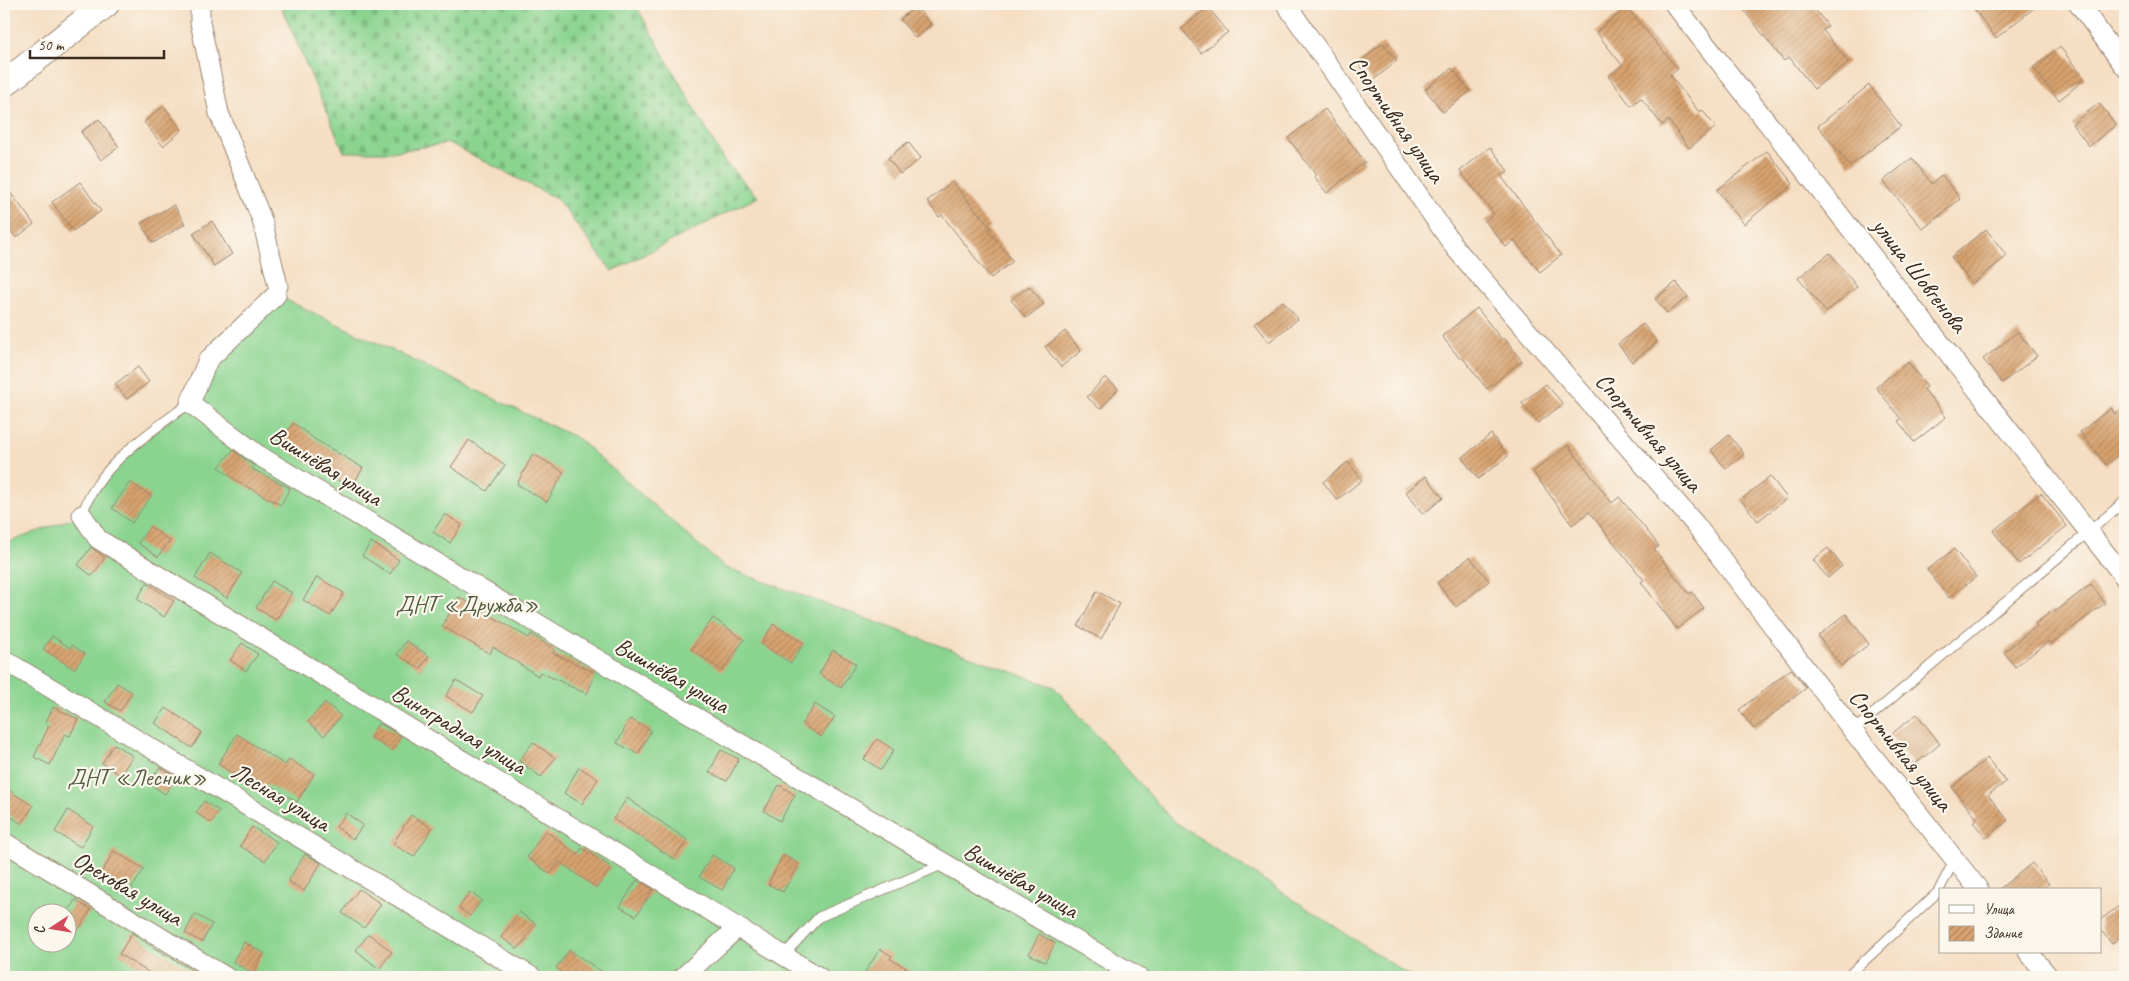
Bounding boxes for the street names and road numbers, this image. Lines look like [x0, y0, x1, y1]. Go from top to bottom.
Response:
street label: Спортивная улица [1342, 50, 1453, 190]
street label: улица Шовгенова [1865, 210, 1975, 340]
street label: Спортивная улица [1589, 366, 1710, 499]
street label: Вишнёвая улица [264, 420, 389, 513]
street label: Вишнёвая улица [609, 630, 736, 720]
street label: Виноградная улица [386, 677, 533, 782]
street label: Спортивная улица [1843, 683, 1960, 818]
street label: Лесная улица [226, 756, 338, 839]
street label: Вишнёвая улица [958, 835, 1085, 925]
street label: Ореховая улица [68, 844, 189, 933]

